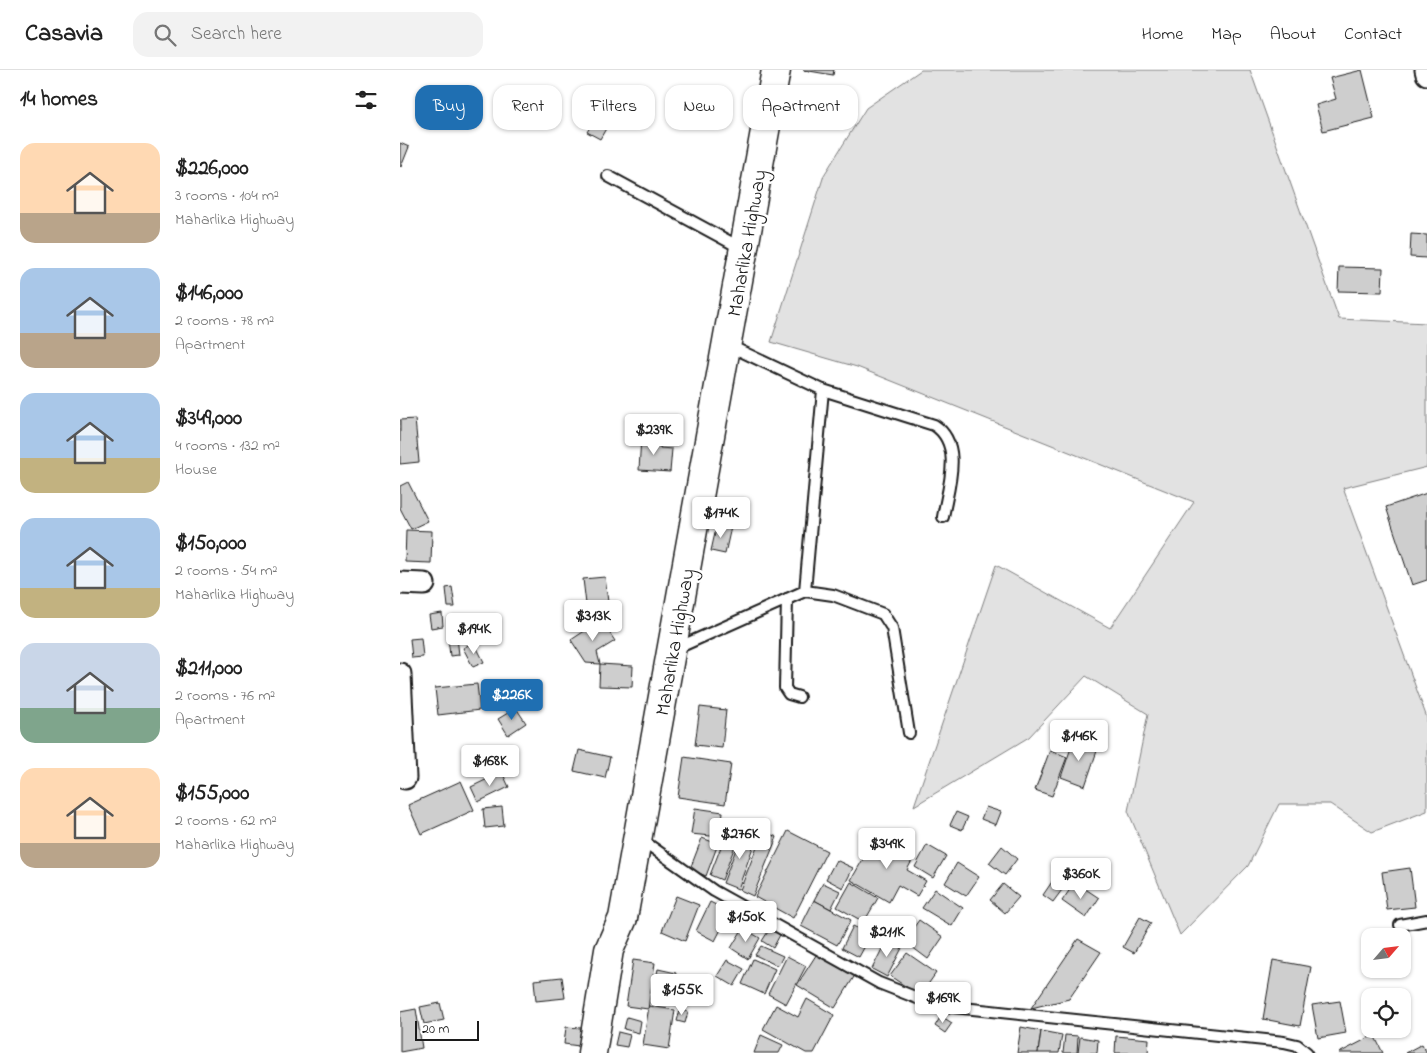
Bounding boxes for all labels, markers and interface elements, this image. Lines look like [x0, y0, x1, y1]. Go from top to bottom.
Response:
search box [133, 12, 483, 57]
text: Casavia [25, 17, 103, 52]
icon: search [151, 21, 179, 49]
text: Search here [191, 21, 282, 48]
text: Home [1142, 22, 1183, 48]
text: Map [1211, 22, 1242, 48]
text: About [1270, 22, 1316, 48]
text: Contact [1344, 22, 1402, 48]
text: 14 homes [20, 85, 98, 115]
chip: Buy [415, 85, 483, 130]
chip: Rent [493, 85, 562, 130]
chip: Filters [572, 85, 655, 130]
chip: New [665, 85, 733, 130]
chip: Apartment [743, 85, 858, 130]
icon: filters [352, 86, 380, 114]
text: $226,000 [175, 154, 249, 184]
icon: home [60, 163, 120, 223]
street label: Maharlika Highway [721, 168, 777, 319]
text: 3 rooms · 104 m² [175, 184, 279, 208]
text: Maharlika Highway [175, 208, 294, 232]
text: $146,000 [175, 279, 243, 309]
icon: home [60, 288, 120, 348]
text: 2 rooms · 78 m² [175, 309, 274, 333]
text: Apartment [175, 333, 245, 357]
text: $349,000 [175, 404, 242, 434]
icon: home [60, 413, 120, 473]
pin: $239K [619, 414, 689, 456]
text: $239K [636, 418, 672, 442]
text: 4 rooms · 132 m² [175, 434, 280, 458]
text: House [175, 458, 217, 482]
pin: $174K [686, 496, 756, 539]
text: $174K [703, 501, 739, 525]
text: $150,000 [175, 529, 246, 559]
icon: home [60, 538, 120, 598]
text: 2 rooms · 54 m² [175, 559, 277, 583]
street label: Maharlika Highway [649, 567, 705, 718]
text: Maharlika Highway [175, 583, 294, 607]
pin: $313K [558, 600, 628, 642]
text: $313K [575, 604, 611, 628]
pin: $194K [439, 612, 509, 655]
text: $194K [457, 617, 491, 641]
text: $211,000 [175, 654, 242, 684]
icon: home [60, 663, 120, 723]
pin: $226K [477, 678, 547, 721]
text: $226K [492, 683, 532, 707]
text: 2 rooms · 76 m² [175, 684, 275, 708]
text: Apartment [175, 708, 245, 732]
pin: $146K [1044, 720, 1114, 762]
text: $146K [1061, 724, 1097, 748]
pin: $168K [455, 744, 525, 787]
text: $168K [472, 749, 508, 773]
text: $155,000 [175, 779, 249, 809]
icon: home [60, 788, 120, 848]
text: 2 rooms · 62 m² [175, 809, 277, 833]
pin: $276K [705, 818, 775, 860]
text: $276K [720, 822, 760, 846]
pin: $349K [852, 828, 922, 870]
text: $349K [869, 832, 905, 856]
text: Maharlika Highway [175, 833, 294, 857]
pin: $360K [1046, 858, 1116, 900]
text: $360K [1062, 862, 1100, 886]
pin: $150K [711, 900, 781, 943]
text: $150K [727, 905, 765, 929]
pin: $211K [852, 916, 922, 958]
text: $211K [869, 920, 905, 944]
north arrow [1361, 928, 1411, 978]
map controls [1361, 928, 1411, 1038]
pin: $155K [647, 974, 717, 1016]
text: $155K [662, 978, 702, 1002]
pin: $169K [908, 982, 978, 1024]
text: $169K [926, 986, 960, 1010]
button: locate [1361, 988, 1411, 1038]
scale bar [415, 1018, 479, 1041]
text: 20 m [422, 1019, 449, 1040]

